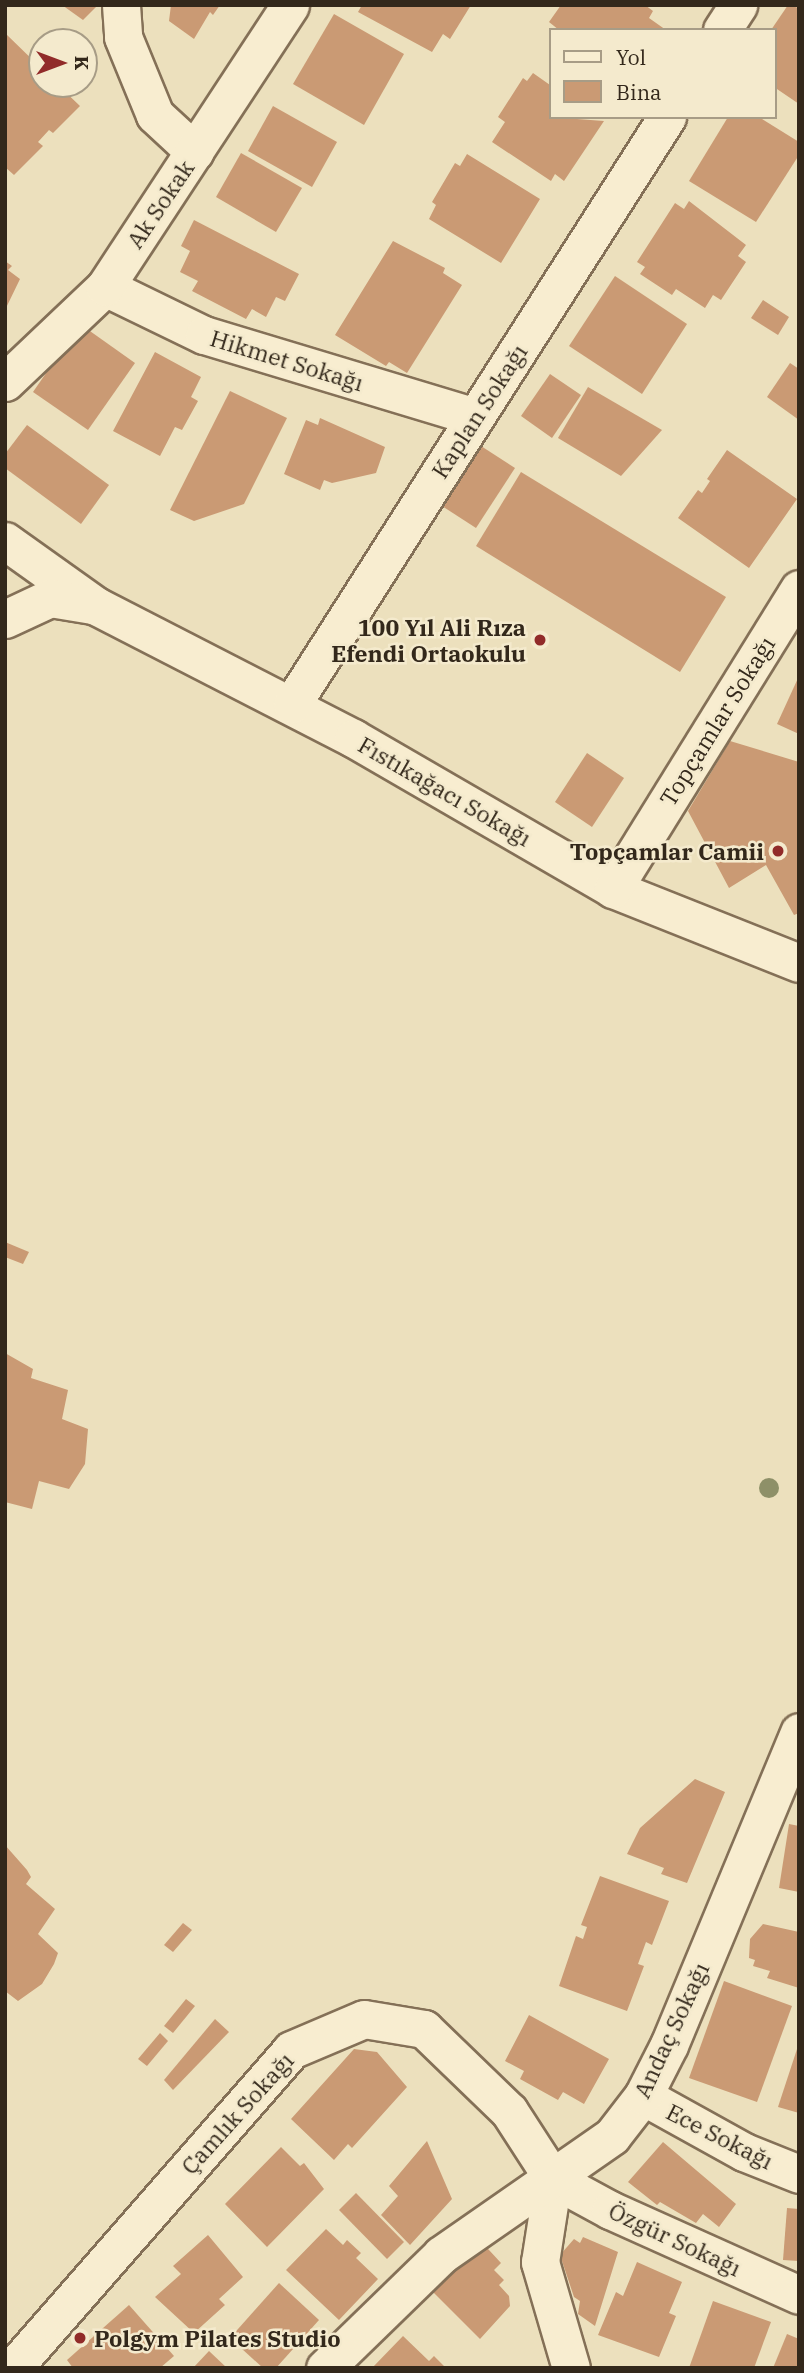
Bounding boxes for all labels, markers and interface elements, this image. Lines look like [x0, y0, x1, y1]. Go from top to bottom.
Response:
north arrow [28, 28, 98, 98]
legend [548, 28, 776, 119]
text: Yol [616, 43, 646, 71]
text: K [70, 56, 94, 70]
text: Bina [616, 78, 662, 106]
street label: Ak Sokak [121, 155, 199, 253]
street label: Hikmet Sokağı [207, 324, 367, 396]
street label: Kaplan Sokağı [425, 339, 533, 483]
place label: 100 Yıl Ali Rıza Efendi Ortaokulu [331, 613, 526, 667]
street label: Topçamlar Sokağı [654, 631, 780, 811]
marker: 100 Yıl Ali Rıza Efendi Ortaokulu [532, 632, 548, 648]
street label: Fıstıkağacı Sokağı [354, 730, 536, 852]
place label: Topçamlar Camii [570, 837, 764, 865]
marker: Topçamlar Camii [770, 843, 786, 859]
street label: Andaç Sokağı [628, 1958, 714, 2102]
street label: Çamlık Sokağı [175, 2046, 299, 2180]
street label: Ece Sokağı [662, 2097, 778, 2175]
street label: Özgür Sokağı [605, 2196, 745, 2282]
place label: Polgym Pilates Studio [94, 2324, 341, 2352]
marker: Polgym Pilates Studio [72, 2330, 88, 2346]

